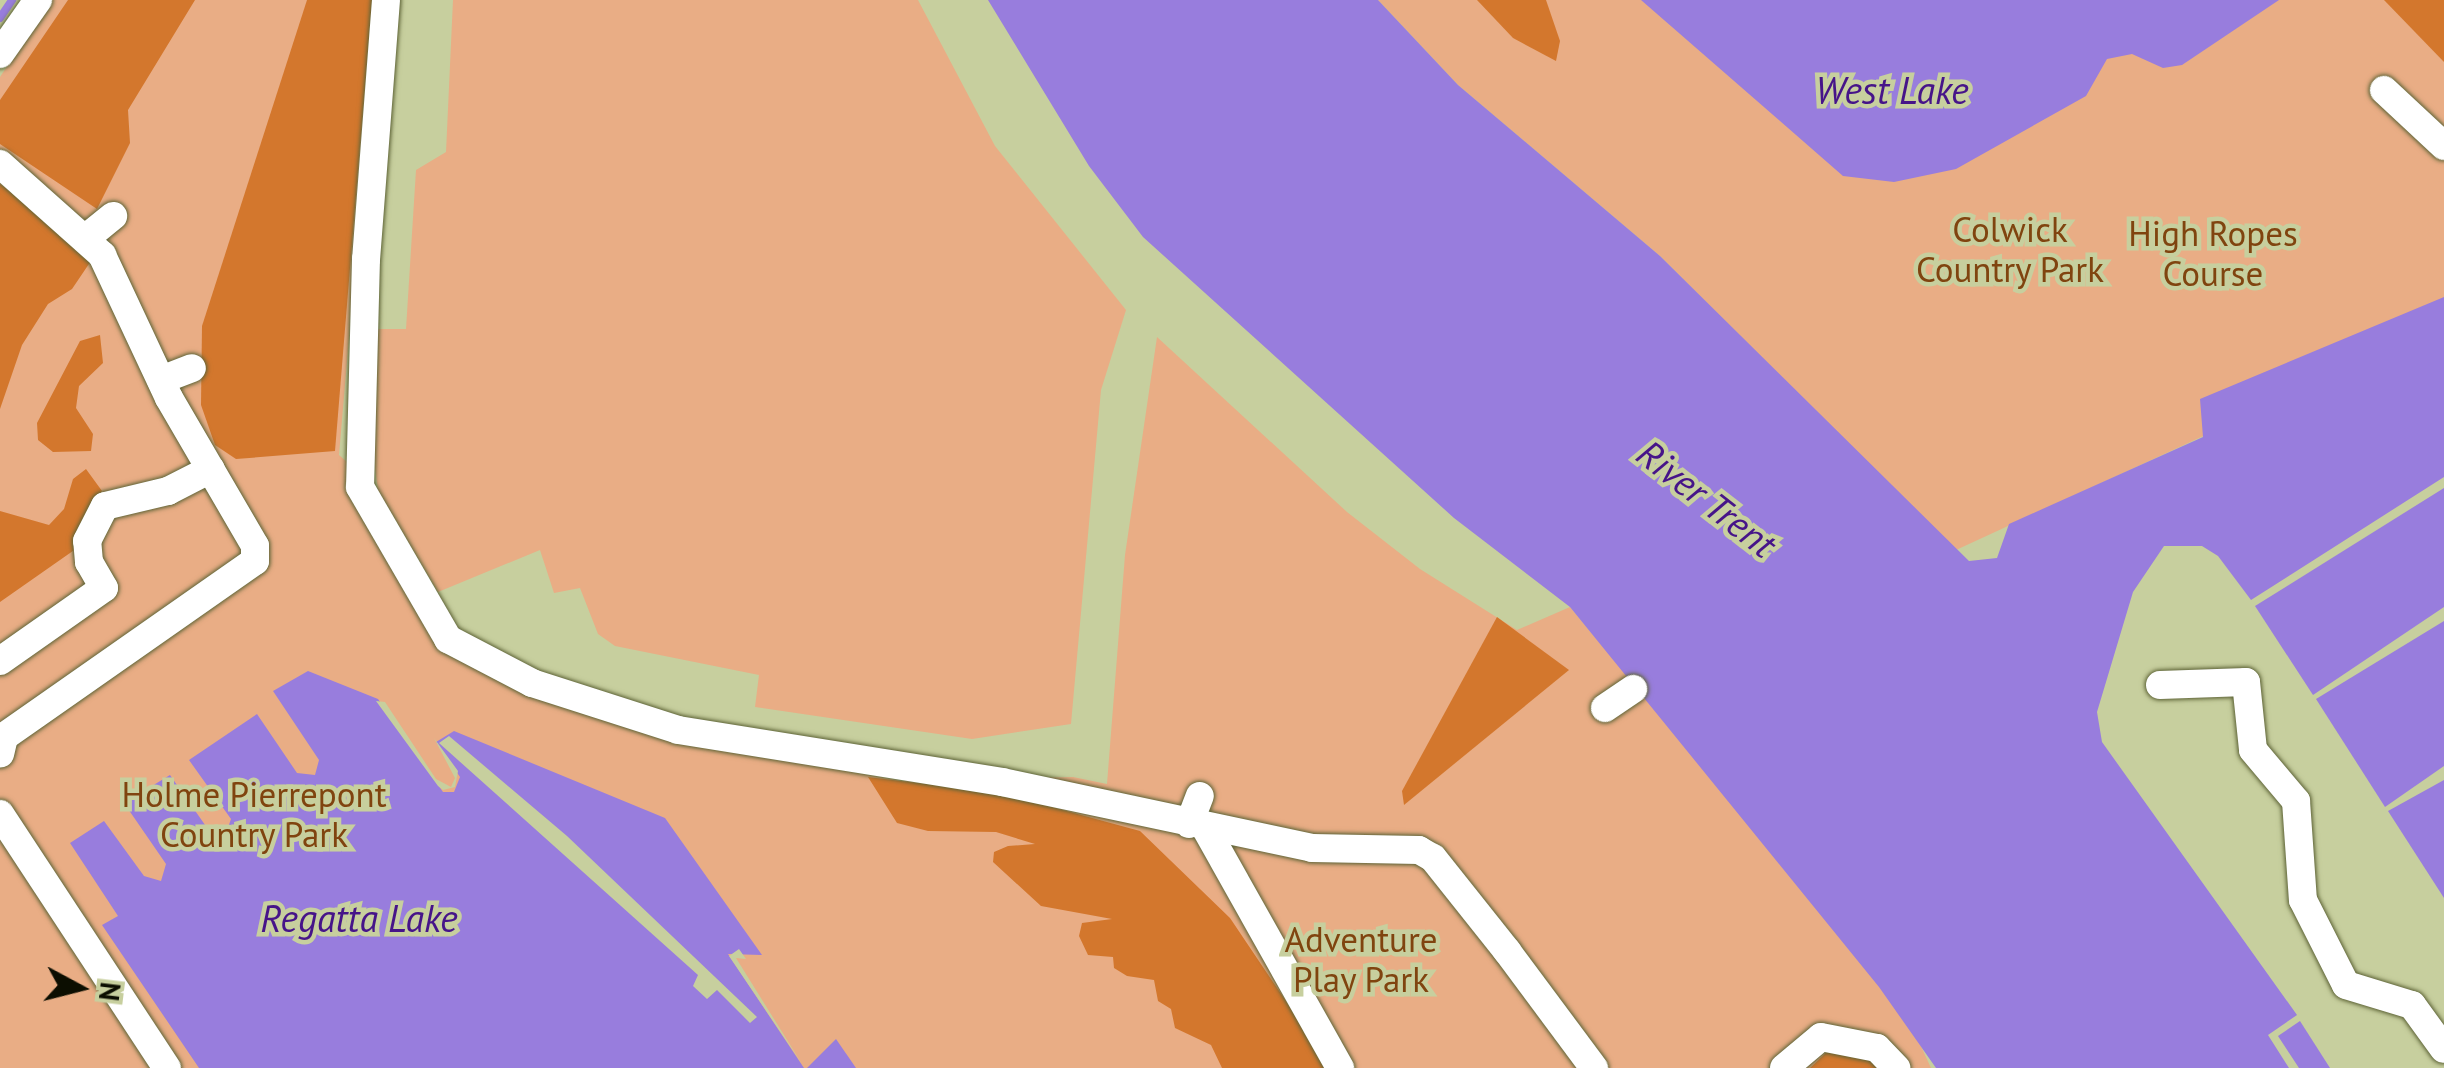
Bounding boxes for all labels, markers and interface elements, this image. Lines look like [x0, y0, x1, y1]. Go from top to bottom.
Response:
water label: West Lake [1815, 67, 1969, 113]
park label: Colwick Country Park [1915, 208, 2105, 290]
park label: High Ropes Course [2128, 212, 2298, 294]
water label: River Trent [1628, 429, 1786, 567]
park label: Holme Pierrepont Country Park [121, 773, 387, 855]
water label: Regatta Lake [260, 895, 458, 941]
park label: Adventure Play Park [1284, 918, 1438, 1000]
north arrow [30, 938, 130, 1038]
text: N [91, 980, 130, 1003]

